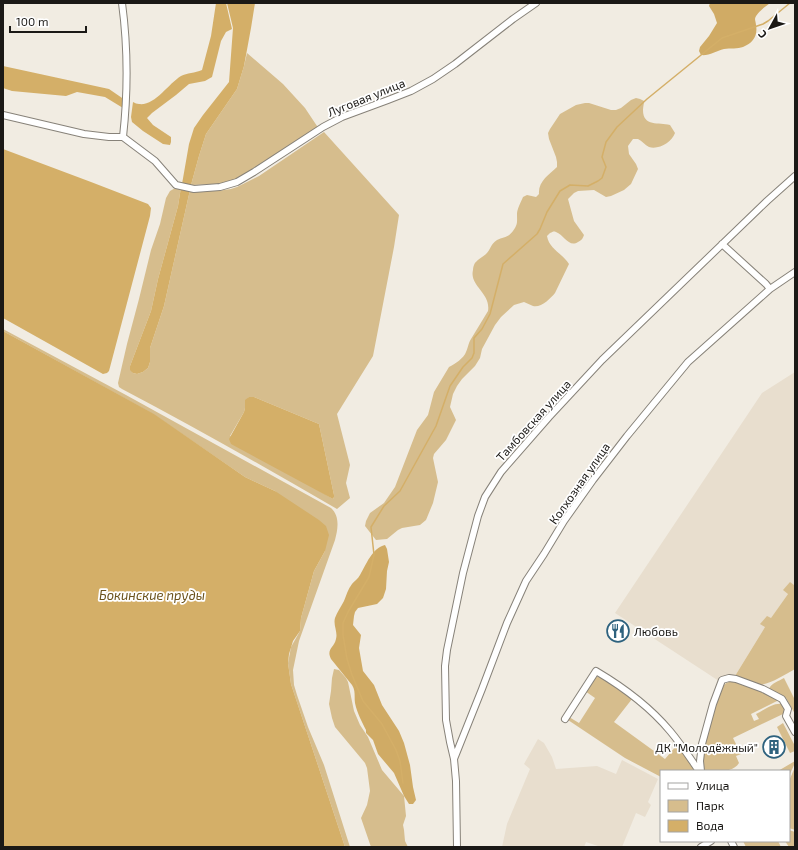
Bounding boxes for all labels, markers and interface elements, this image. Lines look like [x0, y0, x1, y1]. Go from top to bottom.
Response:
scale bar [10, 8, 86, 34]
north arrow [750, 8, 790, 48]
text: 100 m [16, 14, 48, 28]
text: С [755, 28, 769, 41]
street label: Луговая улица [325, 75, 407, 120]
street label: Тамбовская улица [493, 376, 574, 464]
street label: Колхозная улица [546, 440, 613, 527]
water label: Бокинские пруды [99, 587, 205, 603]
restaurant icon: Любовь [605, 618, 631, 644]
place label: Любовь [634, 624, 678, 638]
building icon: ДК "Молодёжный" [761, 734, 787, 760]
place label: ДК "Молодёжный" [655, 740, 758, 754]
legend [660, 770, 790, 842]
text: Улица [696, 778, 729, 792]
text: Парк [696, 798, 725, 812]
text: Вода [696, 818, 724, 832]

